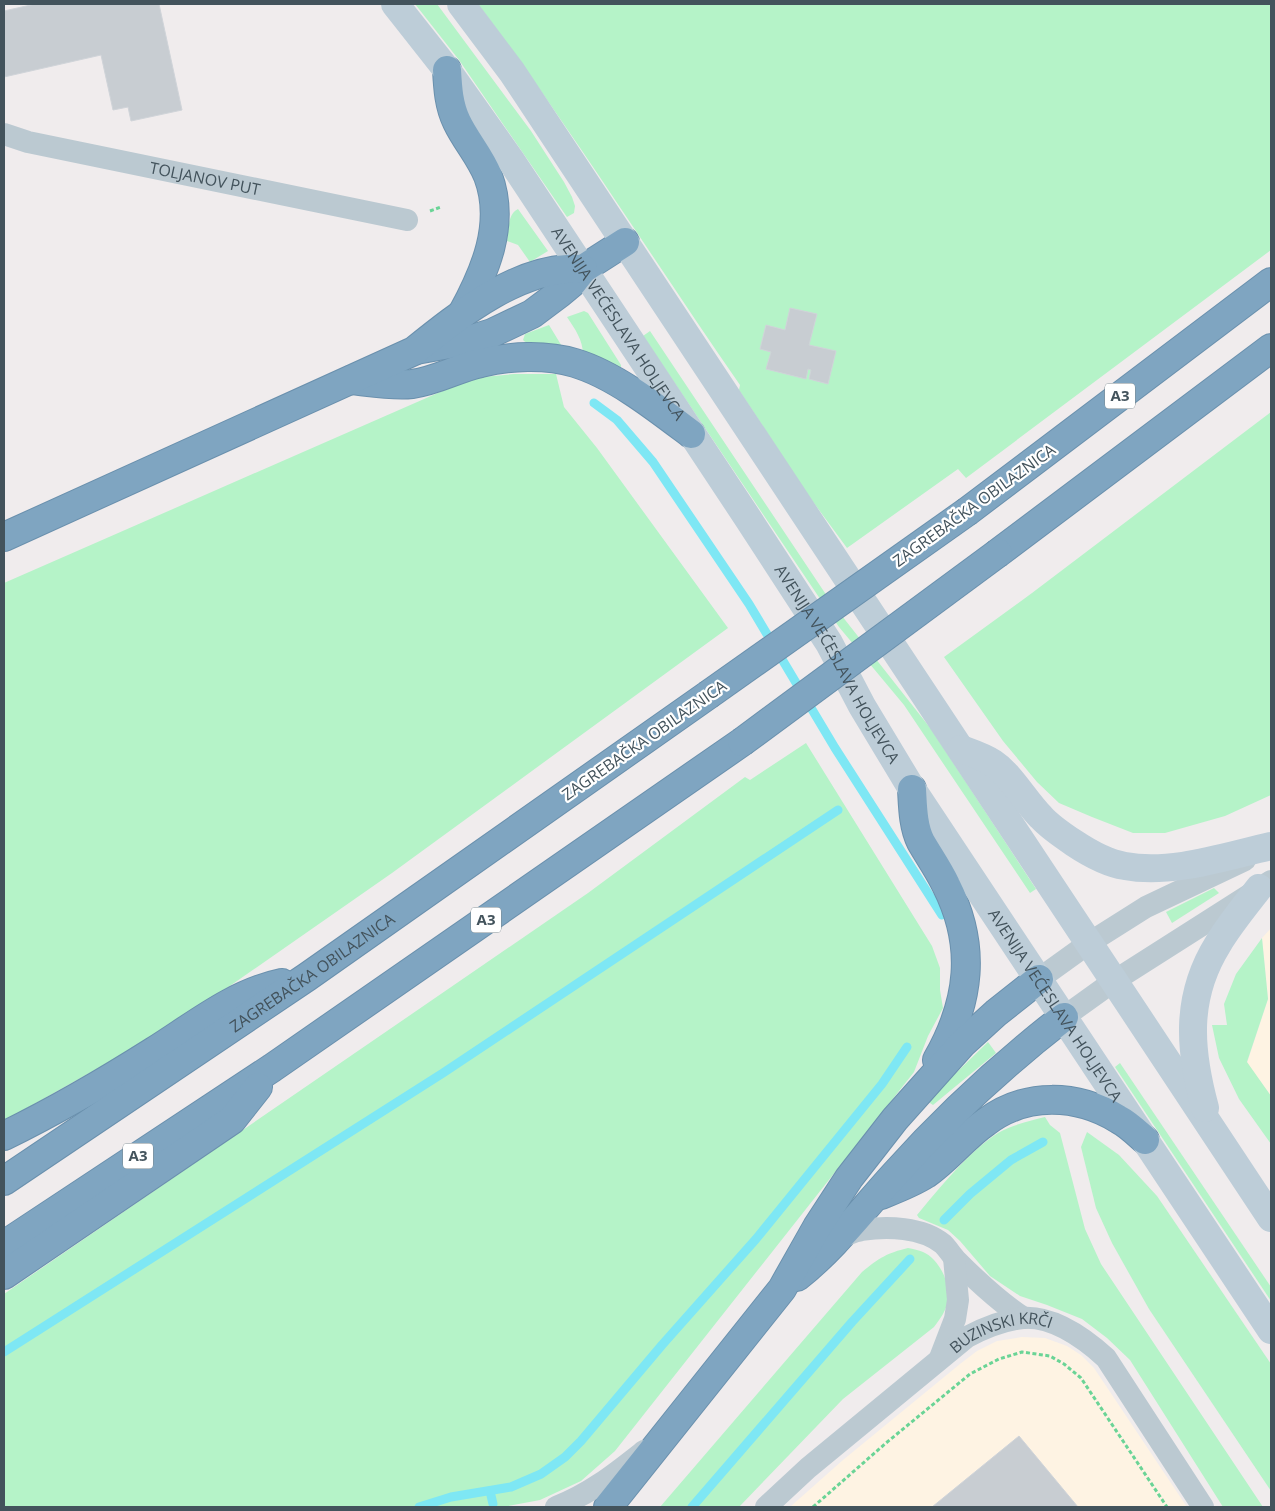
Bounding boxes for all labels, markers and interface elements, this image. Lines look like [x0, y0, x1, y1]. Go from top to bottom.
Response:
street label: TOLJANOV PUT [148, 156, 262, 201]
street label: AVENIJA VEĆESLAVA HOLJEVCA [547, 222, 691, 425]
road number: A3 [1105, 384, 1135, 408]
street label: ZAGREBAČKA OBILAZNICA [888, 438, 1060, 571]
street label: AVENIJA VEĆESLAVA HOLJEVCA [770, 560, 905, 768]
street label: ZAGREBAČKA OBILAZNICA [557, 674, 731, 805]
street label: AVENIJA VEĆESLAVA HOLJEVCA [983, 904, 1128, 1107]
street label: ZAGREBAČKA OBILAZNICA [225, 907, 400, 1037]
road number: A3 [471, 908, 501, 932]
road number: A3 [123, 1144, 153, 1168]
street label: BUZINSKI KRČI [945, 1307, 1056, 1358]

